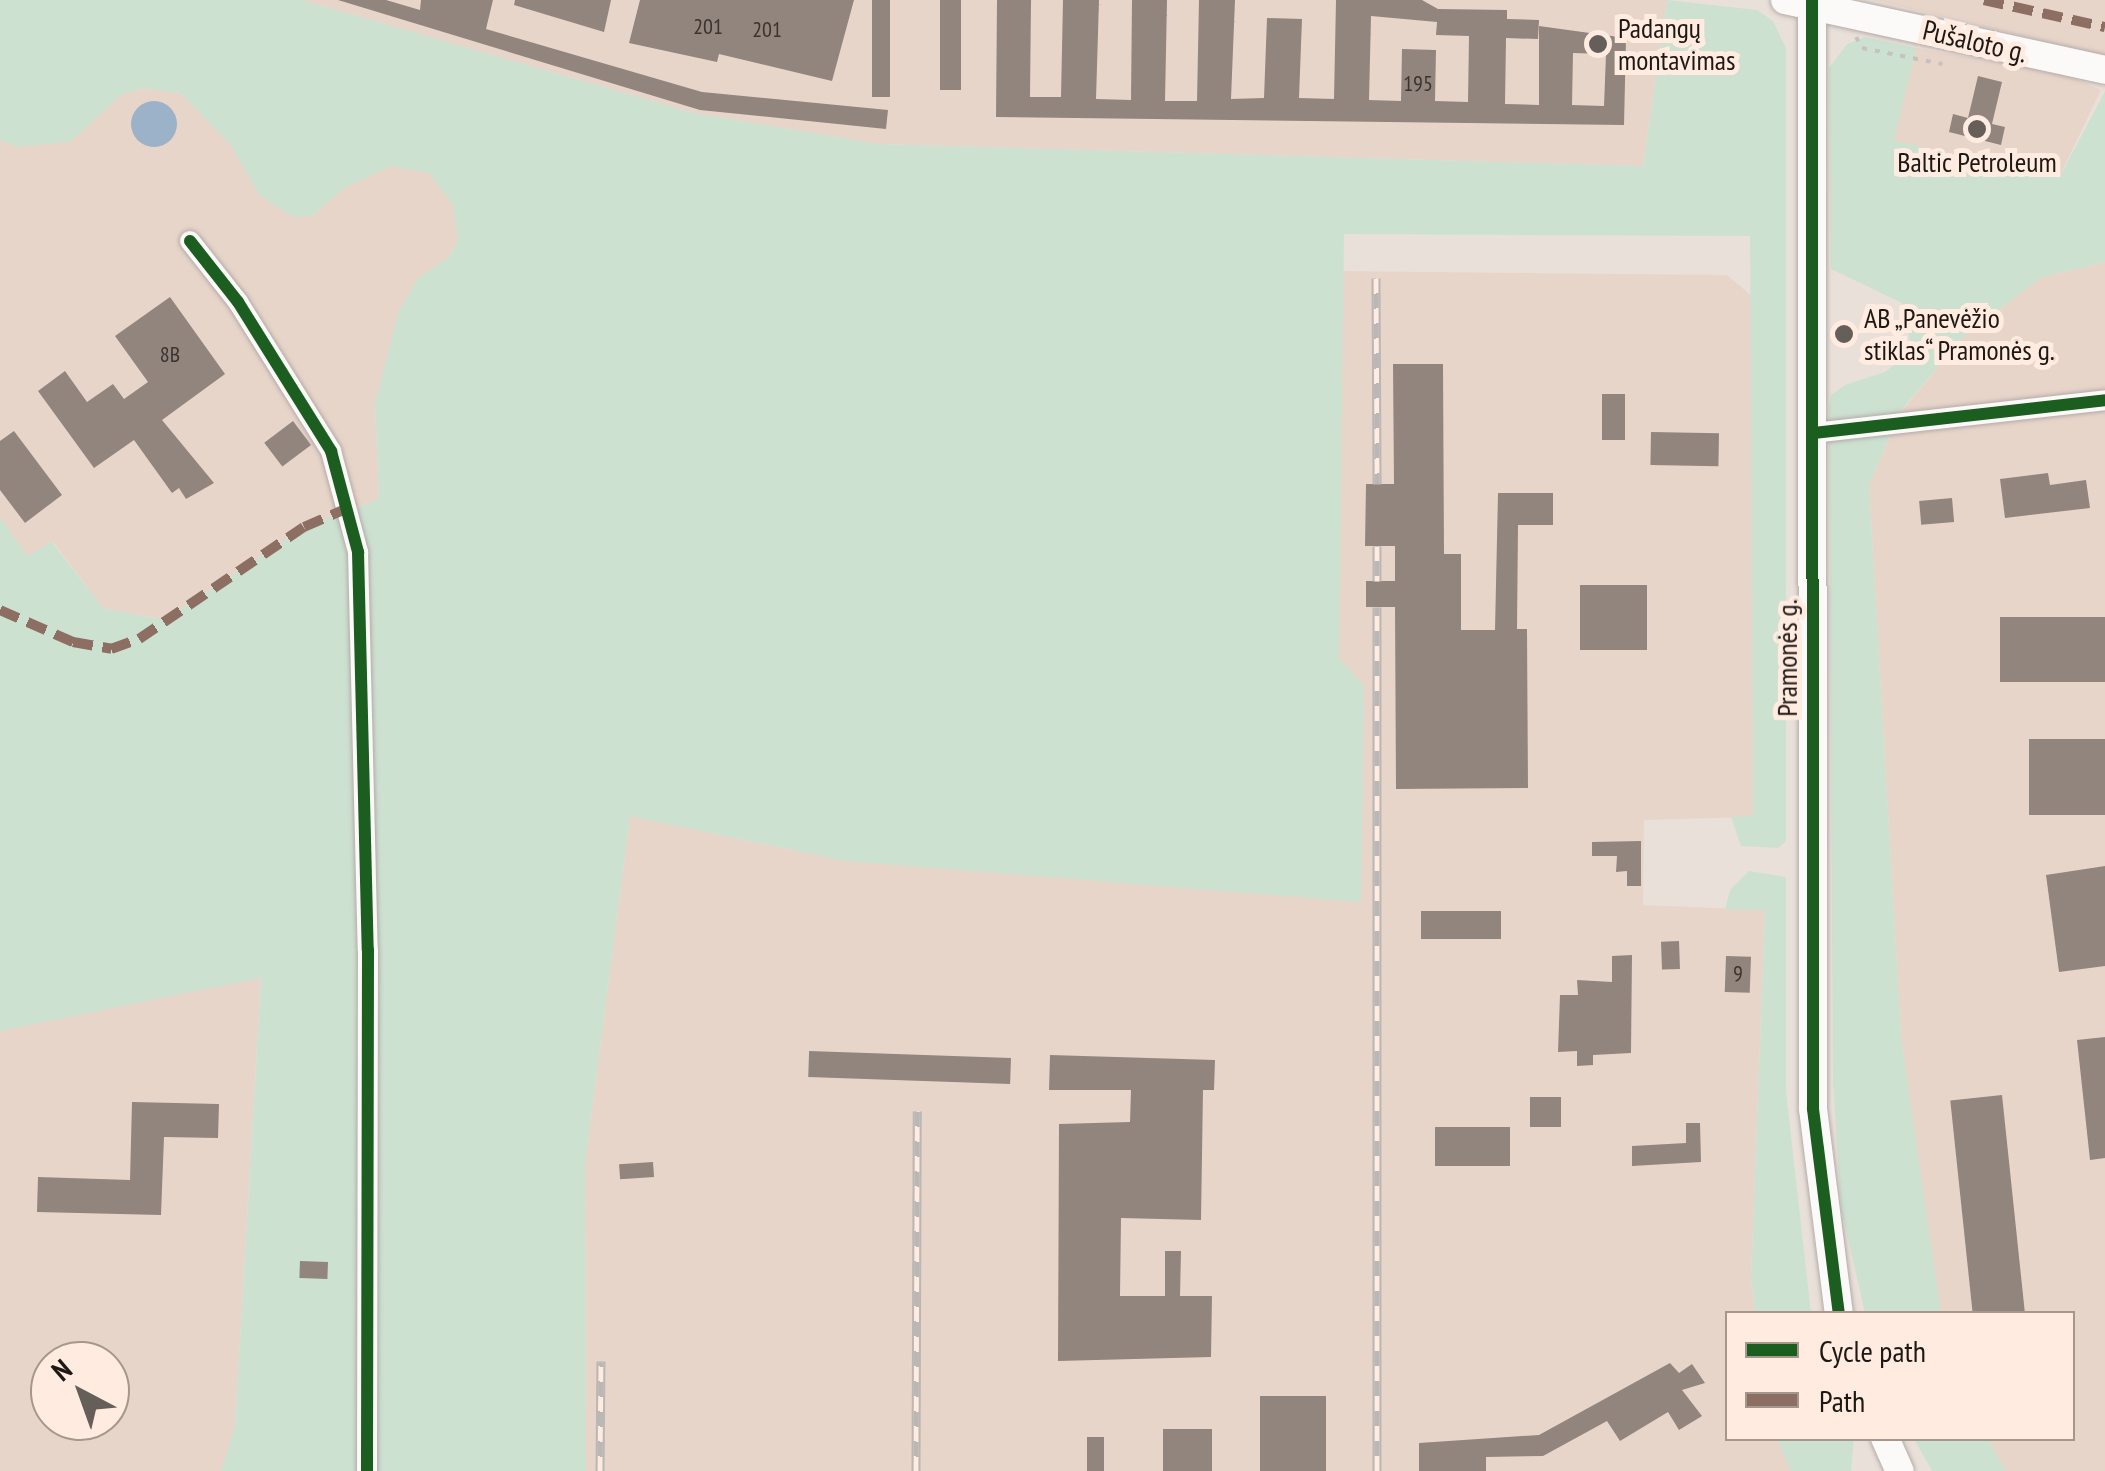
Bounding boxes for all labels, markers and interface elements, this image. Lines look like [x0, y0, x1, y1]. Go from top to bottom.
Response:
place label: Padangų montavimas [1618, 11, 1735, 77]
street label: Pušaloto g. [1920, 13, 2030, 69]
house number: 201 [693, 14, 723, 40]
house number: 201 [752, 17, 782, 43]
marker: Padangų montavimas [1587, 33, 1609, 55]
house number: 195 [1403, 71, 1433, 97]
marker: Baltic Petroleum [1966, 118, 1988, 140]
place label: Baltic Petroleum [1897, 145, 2057, 179]
place label: AB „Panevėžio stiklas“ Pramonės g. [1864, 301, 2057, 367]
marker: AB „Panevėžio stiklas“ Pramonės g. [1833, 323, 1855, 345]
house number: 8B [160, 342, 180, 368]
street label: Pramonės g. [1770, 599, 1804, 717]
house number: 9 [1733, 961, 1743, 987]
legend [1725, 1311, 2075, 1441]
text: Cycle path [1819, 1331, 1926, 1370]
north arrow [30, 1341, 130, 1441]
text: N [43, 1351, 79, 1388]
text: Path [1819, 1381, 1865, 1420]

